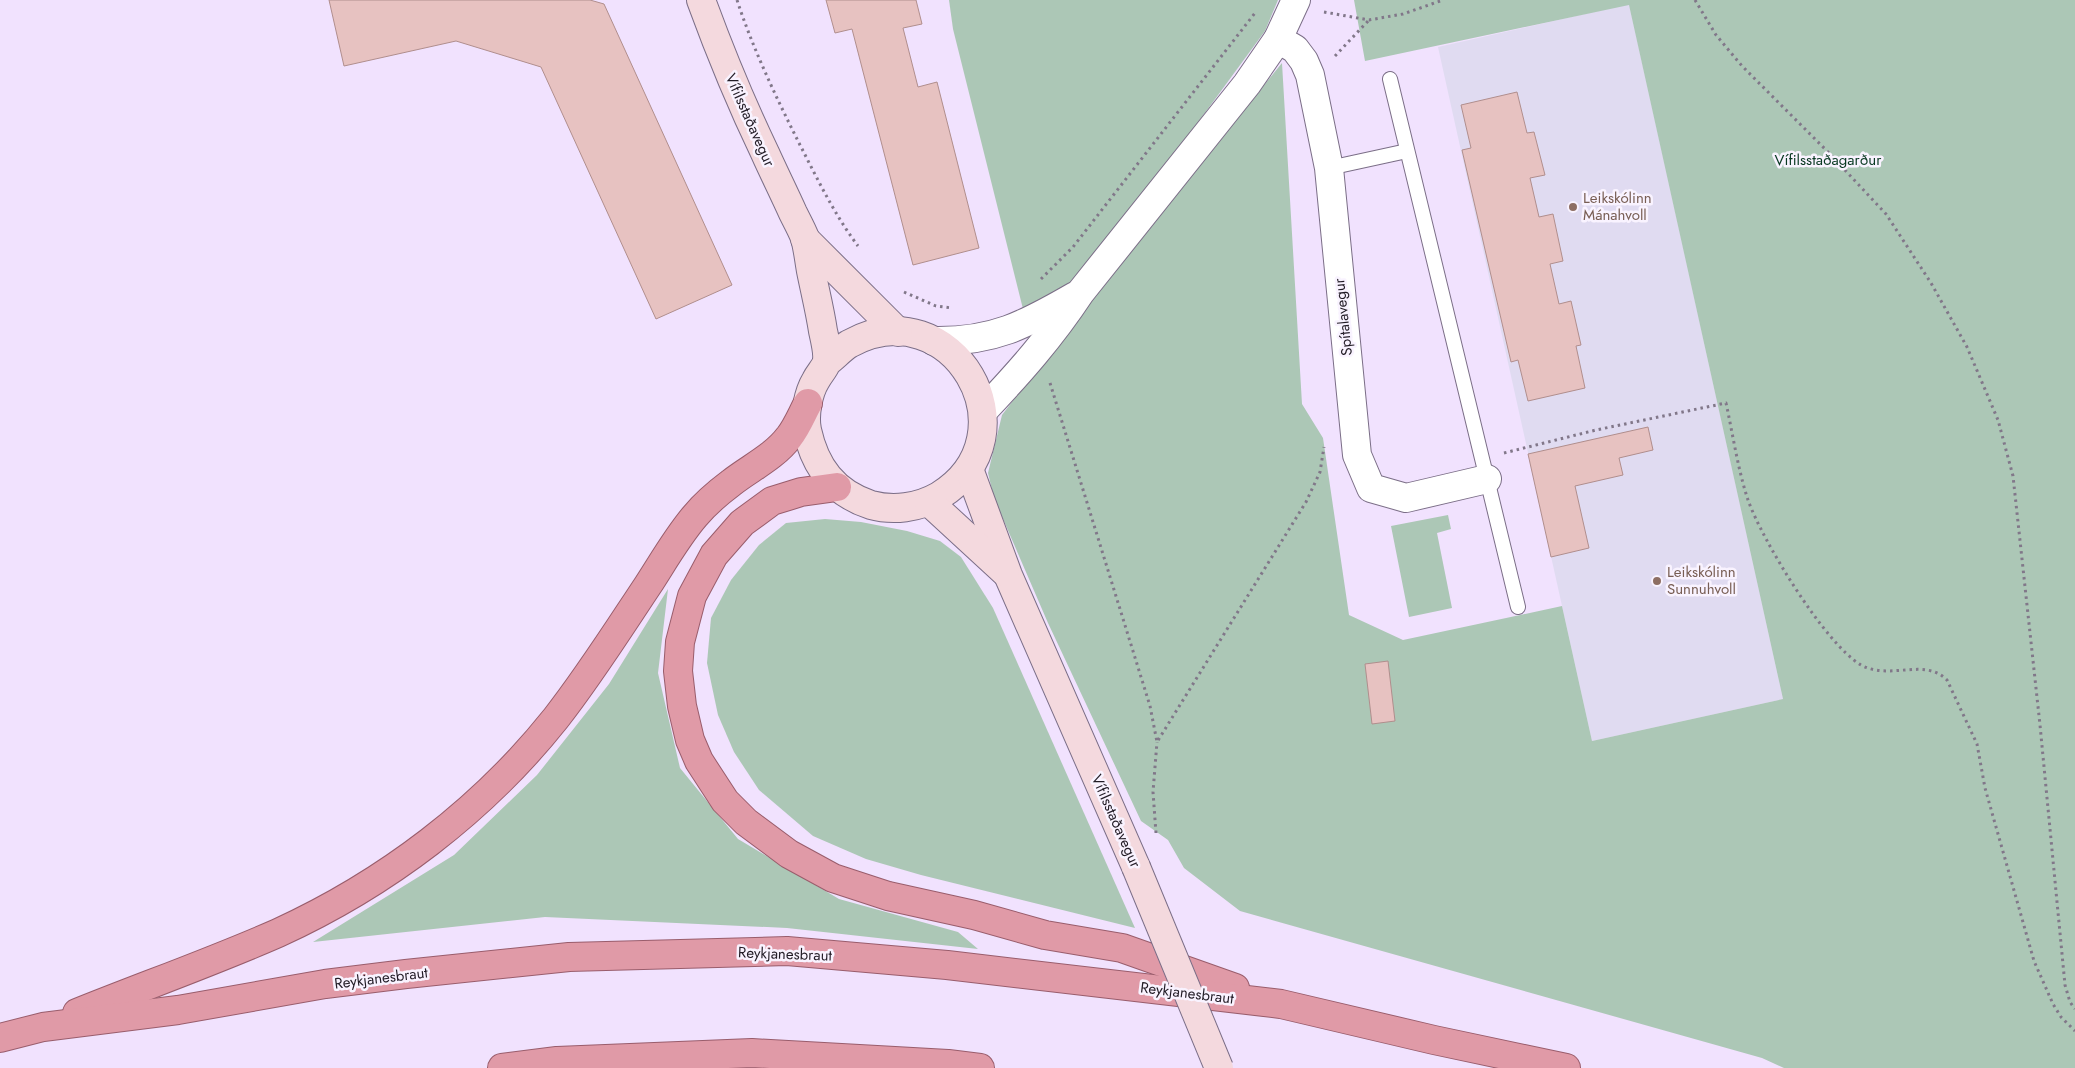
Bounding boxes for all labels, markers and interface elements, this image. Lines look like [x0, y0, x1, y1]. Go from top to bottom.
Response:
street label: Vífilsstaðavegur [720, 70, 781, 171]
park label: Vífilsstaðagarður [1775, 149, 1882, 171]
place label: Leikskólinn Mánahvoll [1583, 187, 1652, 226]
marker: Leikskólinn Mánahvoll [1567, 201, 1579, 213]
street label: Spítalavegur [1328, 276, 1358, 357]
place label: Leikskólinn Sunnuhvoll [1667, 561, 1736, 600]
marker: Leikskólinn Sunnuhvoll [1651, 575, 1663, 587]
street label: Vífilsstaðavegur [1086, 771, 1147, 872]
street label: Reykjanesbraut [738, 941, 833, 967]
street label: Reykjanesbraut [333, 961, 429, 995]
street label: Reykjanesbraut [1139, 976, 1235, 1010]

